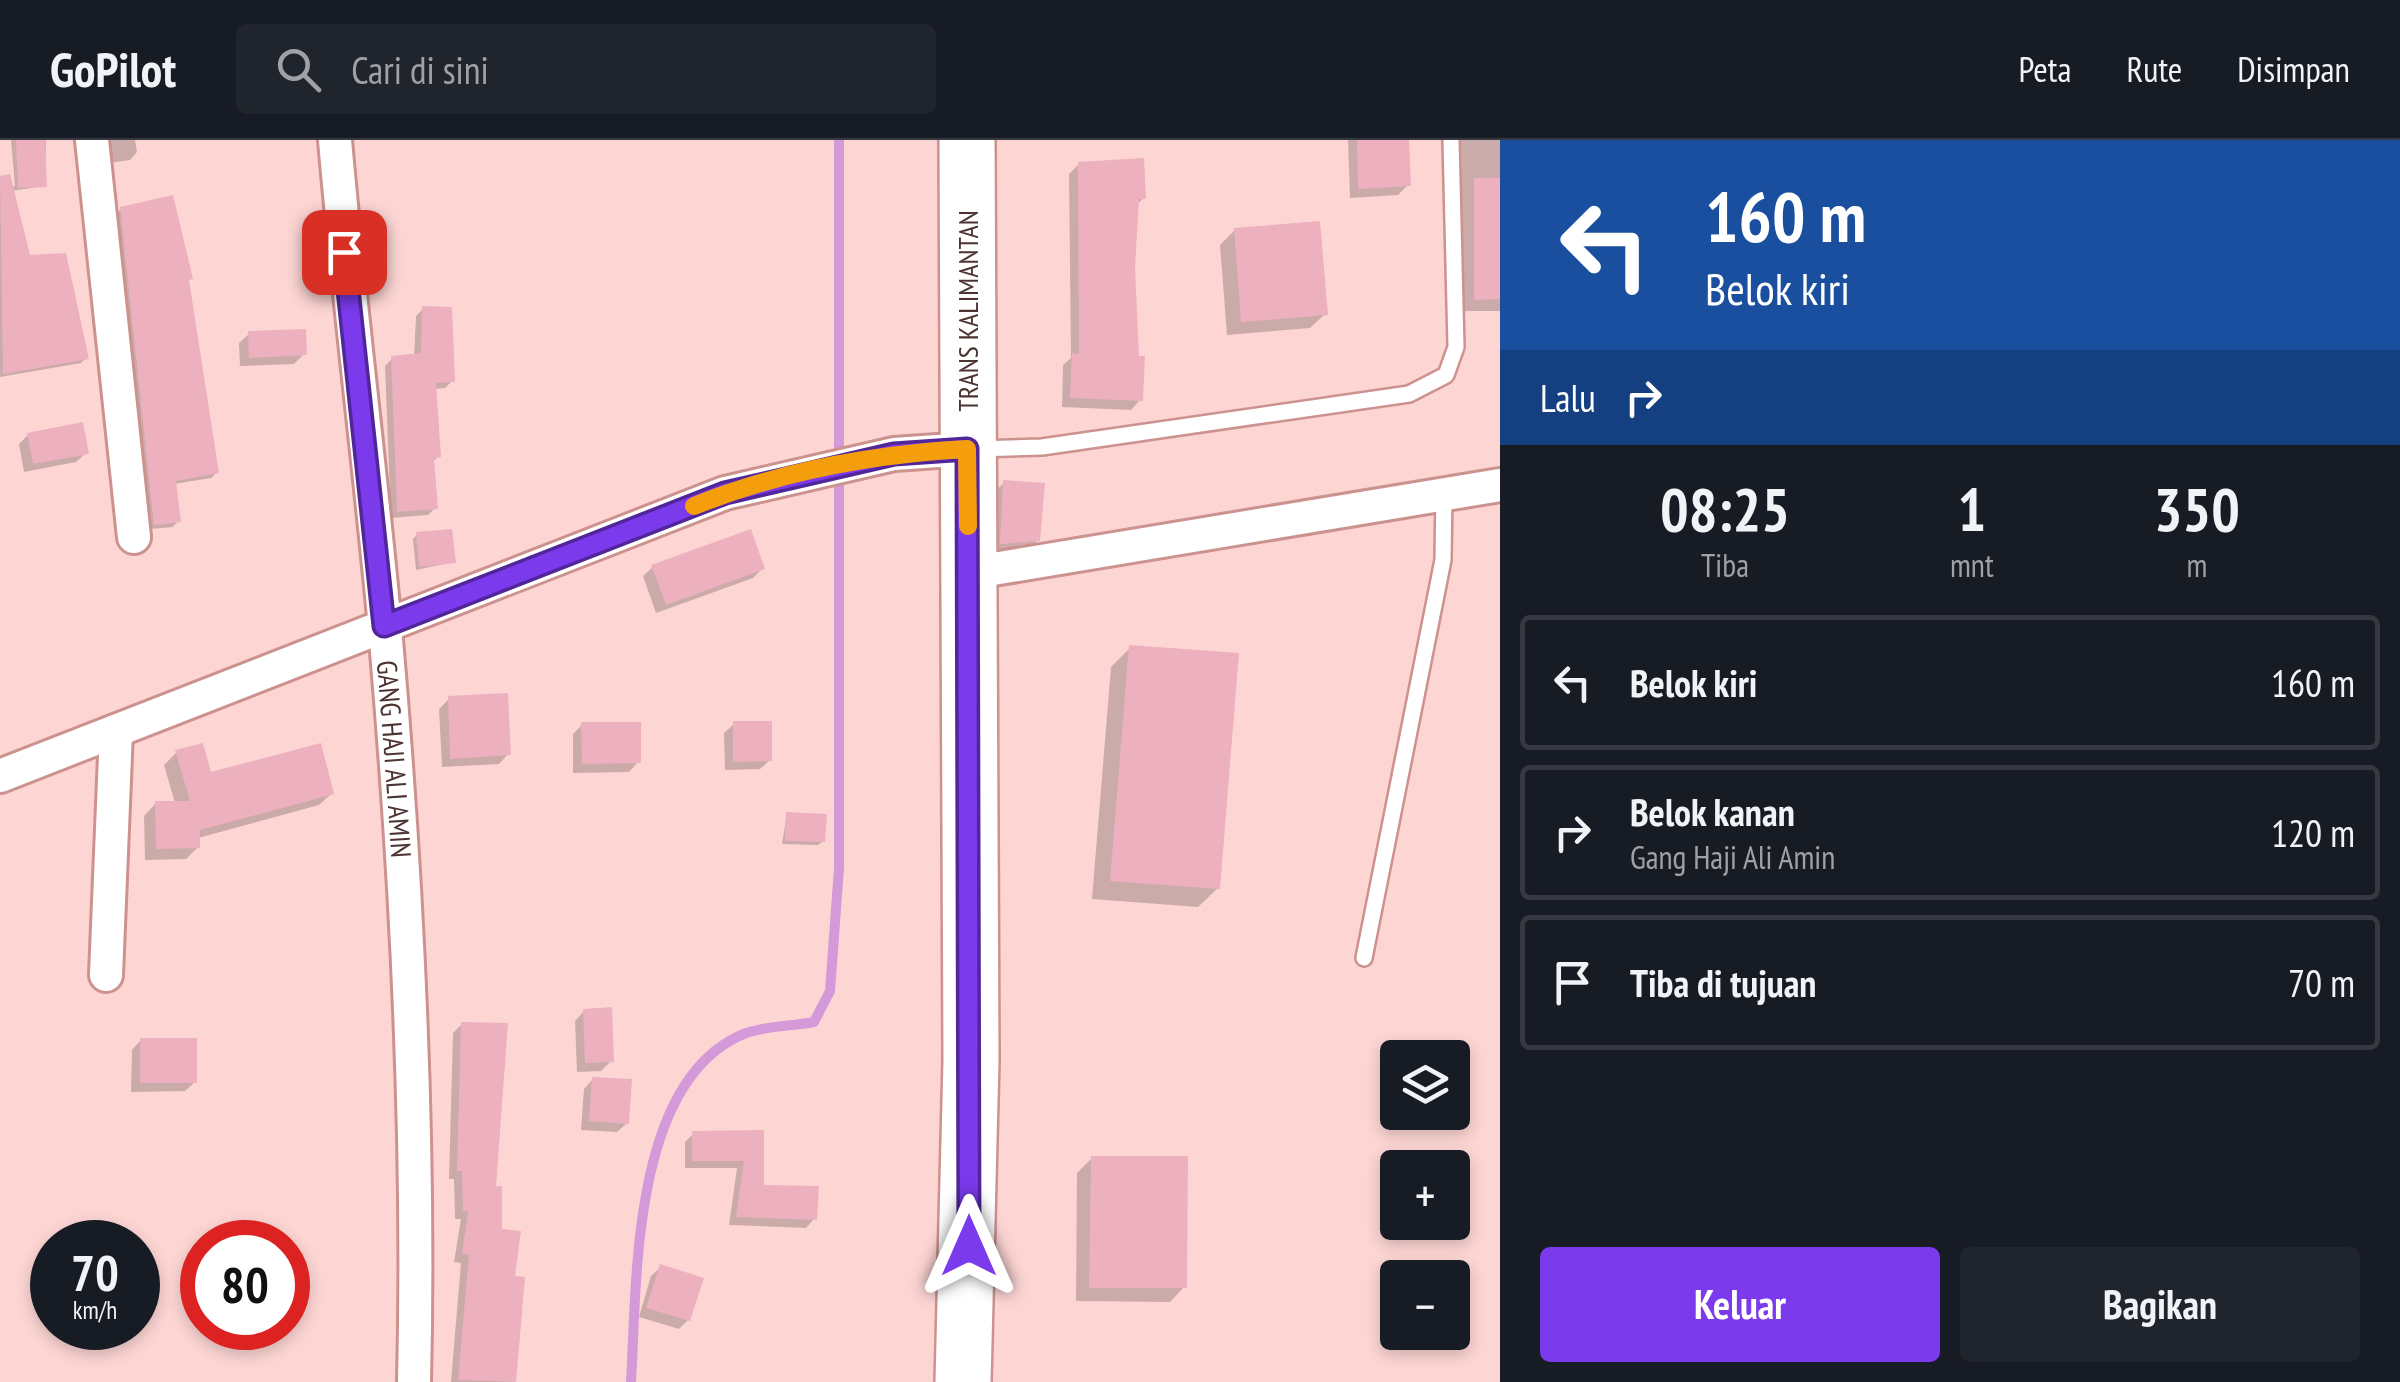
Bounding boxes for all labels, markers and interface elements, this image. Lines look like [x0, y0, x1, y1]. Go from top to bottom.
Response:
search box [236, 24, 936, 114]
text: GoPilot [50, 38, 176, 100]
icon: search [271, 42, 326, 97]
text: Cari di sini [351, 45, 489, 94]
text: Peta [2019, 46, 2071, 92]
text: Rute [2126, 46, 2182, 92]
text: Disimpan [2237, 46, 2350, 92]
text: 160 m [1705, 171, 1866, 261]
icon: left [1540, 180, 1670, 310]
pin [302, 210, 387, 295]
street label: TRANS KALIMANTAN [949, 210, 986, 412]
icon: arrive [317, 225, 372, 280]
text: Belok kiri [1705, 259, 1850, 317]
icon: right [1616, 370, 1671, 425]
text: Lalu [1540, 373, 1596, 422]
text: 08:25 [1660, 470, 1790, 548]
text: 1 [1958, 470, 1986, 548]
text: 350 [2154, 470, 2240, 548]
text: Tiba [1701, 544, 1749, 586]
text: mnt [1950, 544, 1994, 586]
text: m [2186, 544, 2207, 586]
icon: left [1545, 655, 1600, 710]
text: Belok kiri [1630, 658, 1757, 707]
text: 160 m [2271, 658, 2355, 707]
street label: GANG HAJI ALI AMIN [369, 659, 421, 859]
text: Belok kanan [1630, 787, 1795, 836]
icon: right [1545, 805, 1600, 860]
text: 120 m [2271, 808, 2355, 857]
text: Gang Haji Ali Amin [1630, 836, 1835, 878]
icon: arrive [1545, 955, 1600, 1010]
text: Tiba di tujuan [1630, 958, 1816, 1007]
text: 70 m [2288, 958, 2355, 1007]
map controls [1380, 1040, 1470, 1350]
button: layers [1380, 1040, 1470, 1130]
button: + [1380, 1150, 1470, 1240]
position arrow [917, 1194, 1021, 1298]
speed limit sign: 80 [180, 1220, 310, 1350]
text: 70 [71, 1240, 119, 1305]
button: Keluar [1540, 1247, 1940, 1362]
button: Bagikan [1960, 1247, 2360, 1362]
button: − [1380, 1260, 1470, 1350]
text: km/h [73, 1294, 117, 1326]

